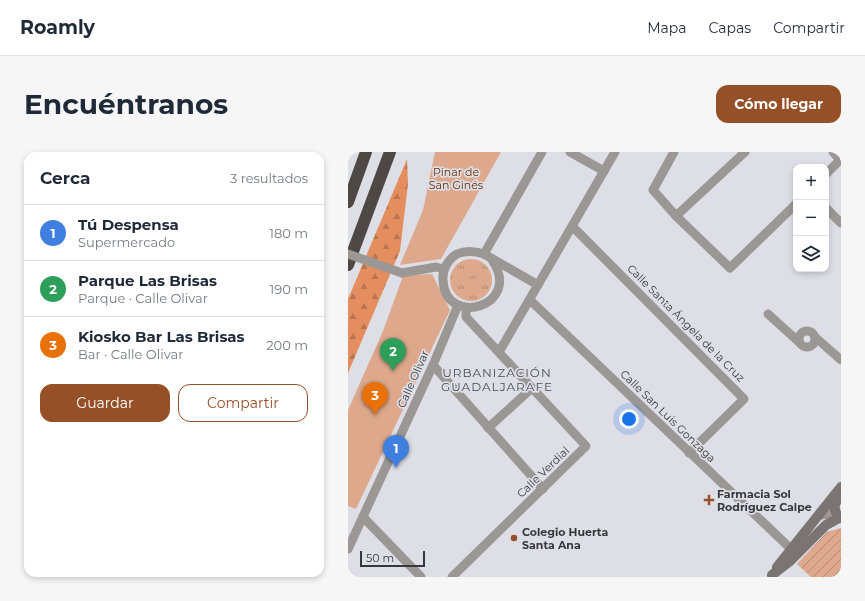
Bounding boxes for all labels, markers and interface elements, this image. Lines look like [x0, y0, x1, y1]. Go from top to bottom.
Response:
text: Roamly [20, 16, 95, 39]
text: Mapa [647, 19, 687, 37]
text: Capas [709, 19, 751, 37]
text: Compartir [773, 19, 845, 37]
button: Cómo llegar [716, 85, 841, 123]
text: Encuéntranos [24, 87, 228, 121]
map controls [793, 164, 829, 272]
button: + [793, 164, 829, 200]
park label: Pinar de San Ginés [429, 165, 484, 192]
text: Cerca [40, 168, 90, 188]
text: 3 resultados [230, 170, 308, 186]
button: − [793, 200, 829, 236]
text: Tú Despensa [78, 215, 179, 234]
text: 1 [50, 225, 56, 241]
text: 180 m [269, 225, 308, 241]
text: Supermercado [78, 234, 175, 250]
button: layers [793, 236, 829, 272]
street label: Calle Santa Ángela de la Cruz [624, 261, 748, 385]
text: Parque Las Brisas [78, 271, 217, 290]
text: 2 [49, 281, 57, 297]
text: 190 m [270, 281, 308, 297]
text: Parque · Calle Olivar [78, 290, 208, 306]
text: Kiosko Bar Las Brisas [78, 327, 245, 346]
text: 3 [49, 337, 57, 353]
text: 200 m [266, 337, 308, 353]
pin: 2 [380, 338, 406, 371]
text: Bar · Calle Olivar [78, 346, 183, 362]
street label: Calle Olivar [394, 348, 432, 410]
district label: URBANIZACIÓN GUADALJARAFE [441, 365, 553, 394]
street label: Calle San Luis Gonzaga [617, 367, 719, 465]
pin: 3 [362, 382, 388, 415]
button: Guardar [40, 384, 170, 422]
button: Compartir [178, 384, 308, 422]
your location [619, 409, 639, 429]
pin: 1 [383, 435, 409, 468]
street label: Calle Verdial [514, 444, 572, 500]
place label: Farmacia Sol Rodríguez Calpe [717, 487, 812, 514]
marker: Farmacia Sol Rodríguez Calpe [704, 495, 714, 505]
place label: Colegio Huerta Santa Ana [522, 525, 608, 552]
marker: Colegio Huerta Santa Ana [509, 533, 519, 543]
scale bar [360, 549, 425, 568]
text: 50 m [366, 551, 394, 565]

